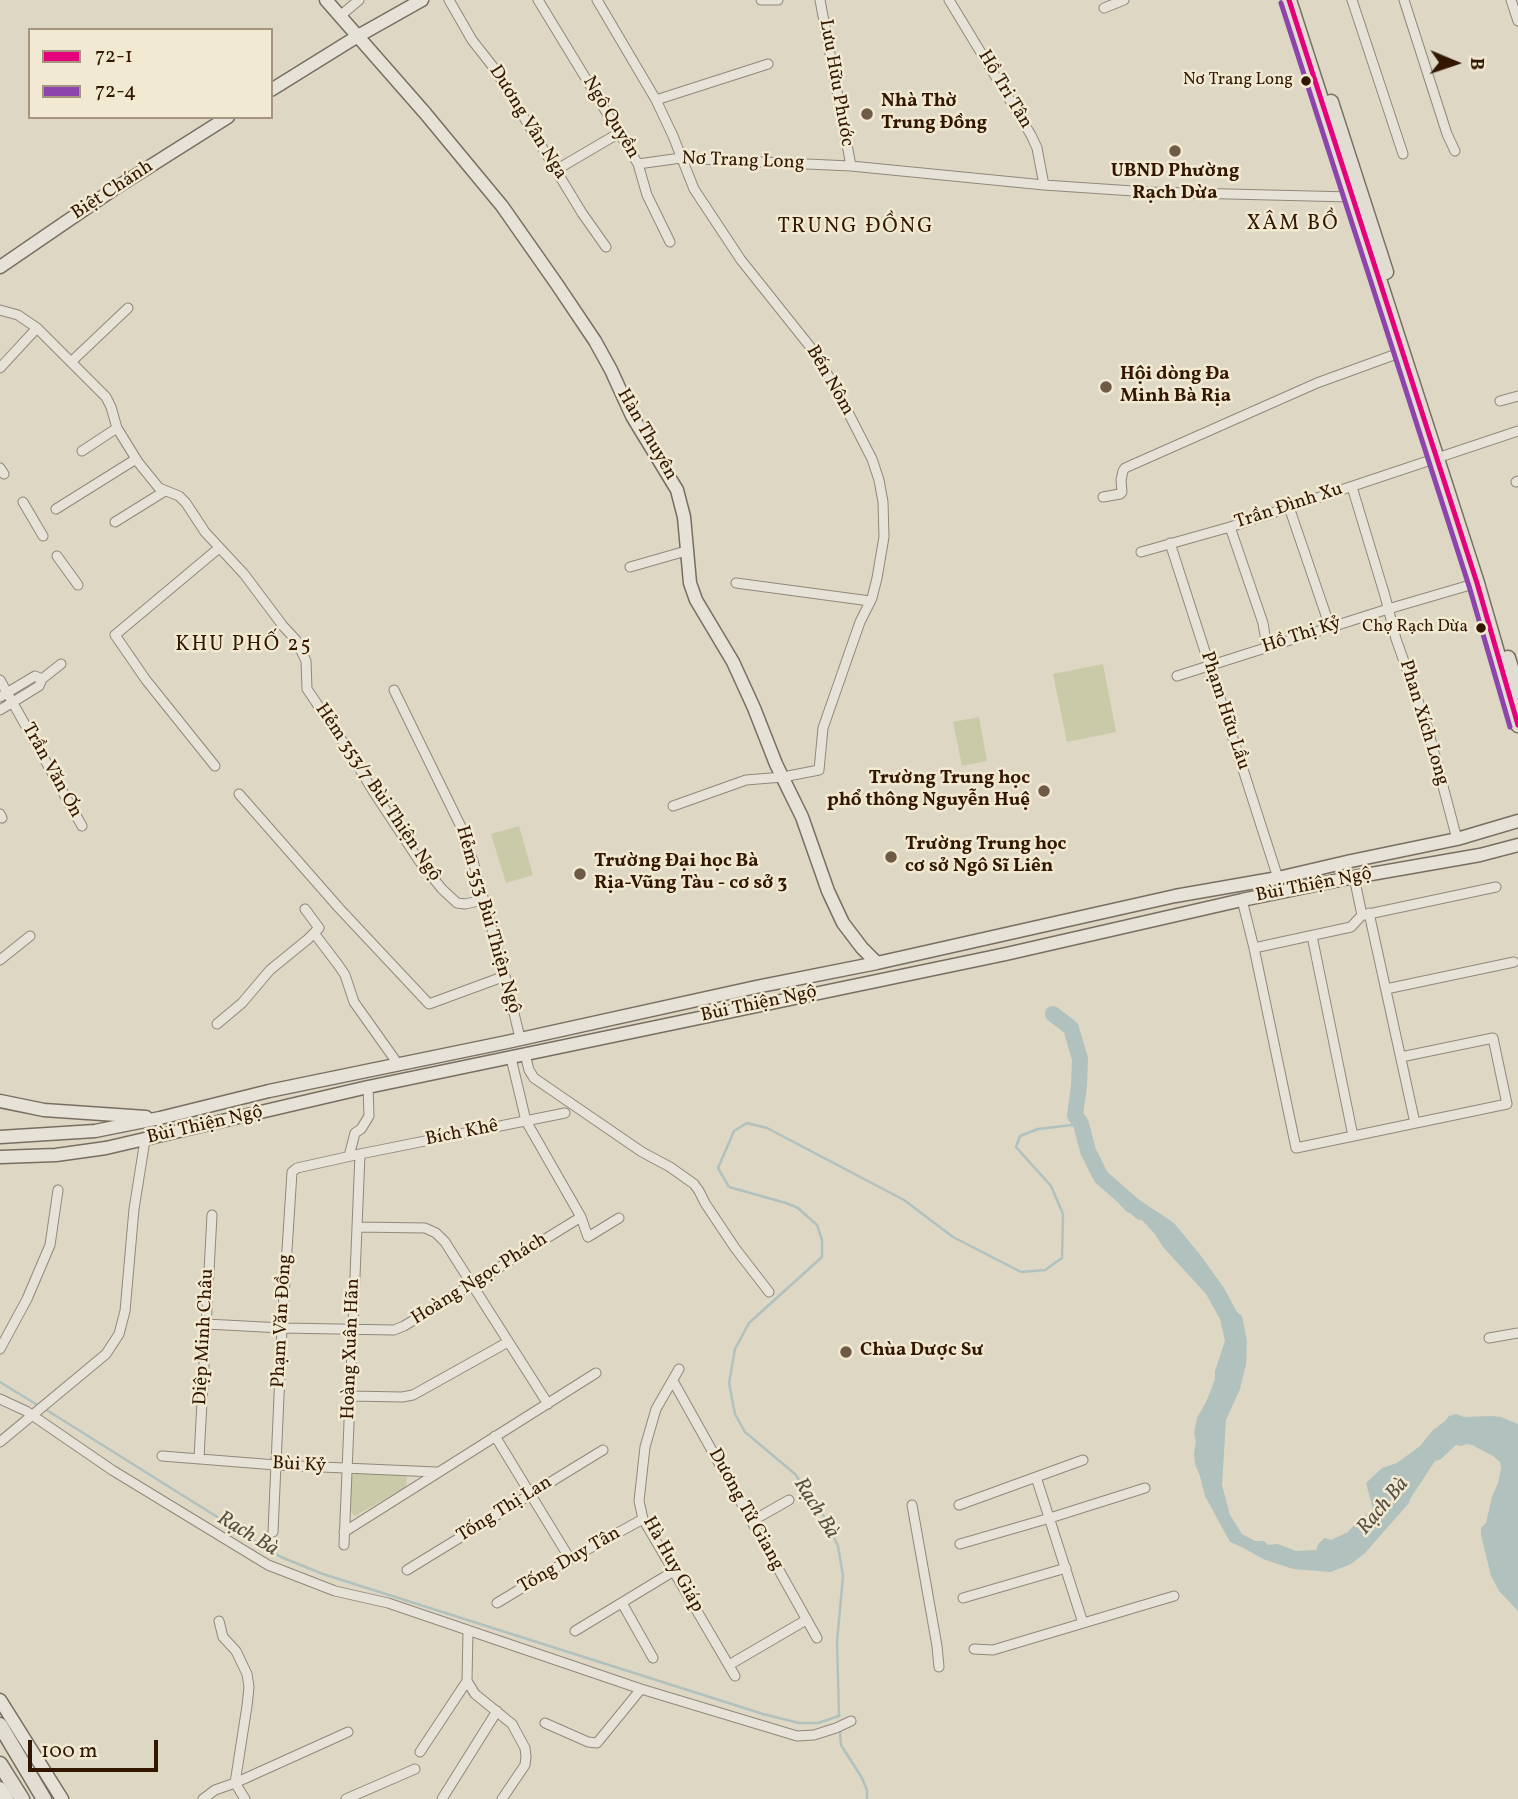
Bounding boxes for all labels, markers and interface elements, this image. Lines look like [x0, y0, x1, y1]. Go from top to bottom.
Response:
street label: Lưu Hữu Phước [813, 18, 857, 148]
legend [28, 28, 273, 119]
north arrow [1420, 28, 1490, 98]
text: 72-1 [95, 42, 133, 71]
street label: Hồ Tri Tân [972, 47, 1036, 133]
text: B [1463, 57, 1489, 71]
street label: Dương Vân Nga [483, 62, 571, 184]
place label: Nơ Trang Long [1183, 71, 1293, 91]
street label: Ngô Quyền [576, 73, 644, 163]
marker: Nơ Trang Long [1299, 74, 1313, 88]
text: 72-4 [95, 77, 136, 106]
place label: Nhà Thờ Trung Đồng [881, 92, 987, 136]
marker: Nhà Thờ Trung Đồng [859, 106, 875, 122]
marker: UBND Phường Rạch Dừa [1167, 143, 1183, 159]
street label: Nơ Trang Long [681, 148, 805, 176]
street label: Biệt Chánh [68, 156, 158, 226]
place label: UBND Phường Rạch Dừa [1111, 162, 1239, 206]
district label: XÂM BỒ [1247, 212, 1339, 238]
district label: TRUNG ĐỒNG [779, 215, 933, 241]
street label: Bến Nôm [800, 342, 858, 420]
place label: Hội dòng Đa Minh Bà Rịa [1120, 365, 1231, 409]
marker: Hội dòng Đa Minh Bà Rịa [1098, 379, 1114, 395]
street label: Hàn Thuyên [611, 385, 681, 485]
street label: Trần Đình Xu [1232, 479, 1346, 535]
street label: Hồ Thị Kỷ [1260, 613, 1344, 659]
place label: Chợ Rạch Dừa [1362, 618, 1468, 638]
marker: Chợ Rạch Dừa [1474, 621, 1488, 635]
district label: KHU PHỐ 25 [177, 633, 311, 659]
street label: Phạm Hữu Lầu [1194, 649, 1254, 773]
street label: Phan Xích Long [1393, 657, 1453, 789]
street label: Hẻm 353/7 Bùi Thiện Ngộ [309, 700, 445, 886]
street label: Trần Văn Ơn [16, 720, 86, 822]
place label: Trường Trung học phổ thông Nguyễn Huệ [827, 769, 1030, 813]
marker: Trường Trung học phổ thông Nguyễn Huệ [1036, 783, 1052, 799]
street label: Hẻm 353 Bùi Thiện Ngộ [449, 823, 525, 1017]
place label: Trường Trung học cơ sở Ngô Sĩ Liên [905, 835, 1066, 879]
marker: Trường Trung học cơ sở Ngô Sĩ Liên [883, 849, 899, 865]
place label: Trường Đại học Bà Rịa-Vũng Tàu - cơ sở 3 [594, 852, 787, 896]
street label: Bùi Thiện Ngộ [1254, 864, 1374, 908]
marker: Trường Đại học Bà Rịa-Vũng Tàu - cơ sở 3 [572, 866, 588, 882]
street label: Bùi Thiện Ngộ [699, 982, 819, 1028]
street label: Bùi Thiện Ngộ [145, 1102, 265, 1150]
street label: Bích Khê [424, 1116, 500, 1152]
street label: Hoàng Ngọc Phách [408, 1229, 552, 1331]
street label: Phạm Văn Đồng [268, 1253, 298, 1389]
street label: Diệp Minh Châu [190, 1268, 220, 1406]
street label: Hoàng Xuân Hãn [338, 1278, 366, 1420]
place label: Chùa Dược Sư [860, 1341, 984, 1363]
marker: Chùa Dược Sư [838, 1344, 854, 1360]
street label: Dương Tử Giang [702, 1445, 788, 1575]
street label: Bùi Kỷ [271, 1453, 327, 1479]
street label: Tống Thị Lan [453, 1472, 557, 1548]
water label: Rạch Bà [1353, 1473, 1415, 1541]
water label: Rạch Bà [787, 1474, 843, 1544]
water label: Rạch Bà [212, 1507, 282, 1563]
street label: Hà Huy Giáp [636, 1513, 708, 1617]
street label: Tống Duy Tân [515, 1523, 625, 1599]
scale bar [32, 1726, 161, 1770]
text: 100 m [41, 1737, 98, 1766]

